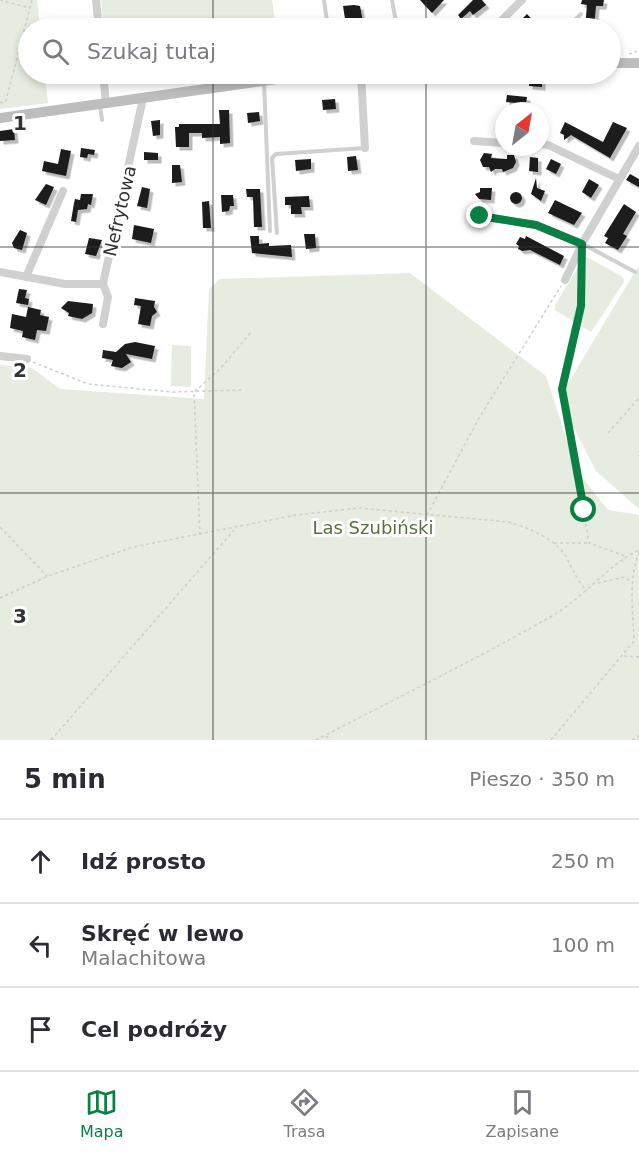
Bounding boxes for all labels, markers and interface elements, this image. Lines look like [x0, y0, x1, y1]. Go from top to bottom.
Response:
search box [18, 18, 621, 84]
icon: search [39, 35, 72, 68]
text: Szukaj tutaj [87, 39, 216, 64]
north arrow [495, 102, 549, 156]
text: 1 [13, 111, 27, 135]
street label: Nefrytowa [99, 163, 140, 258]
route end [466, 202, 492, 228]
text: 2 [13, 358, 27, 382]
route start [570, 496, 596, 522]
park label: Las Szubiński [312, 517, 434, 538]
text: 3 [13, 604, 27, 628]
text: 5 min [24, 764, 106, 794]
text: Pieszo · 350 m [469, 767, 615, 791]
icon: ahead [24, 845, 57, 878]
text: Idź prosto [81, 849, 206, 874]
text: 250 m [551, 849, 615, 873]
text: Skręć w lewo [81, 921, 244, 946]
icon: left [24, 929, 57, 962]
text: 100 m [551, 933, 615, 957]
text: Malachitowa [81, 946, 206, 970]
icon: arrive [24, 1013, 57, 1046]
text: Cel podróży [81, 1017, 227, 1042]
tab: Mapa [80, 1086, 124, 1141]
tab: Trasa [284, 1086, 326, 1141]
tab: Zapisane [485, 1086, 559, 1141]

